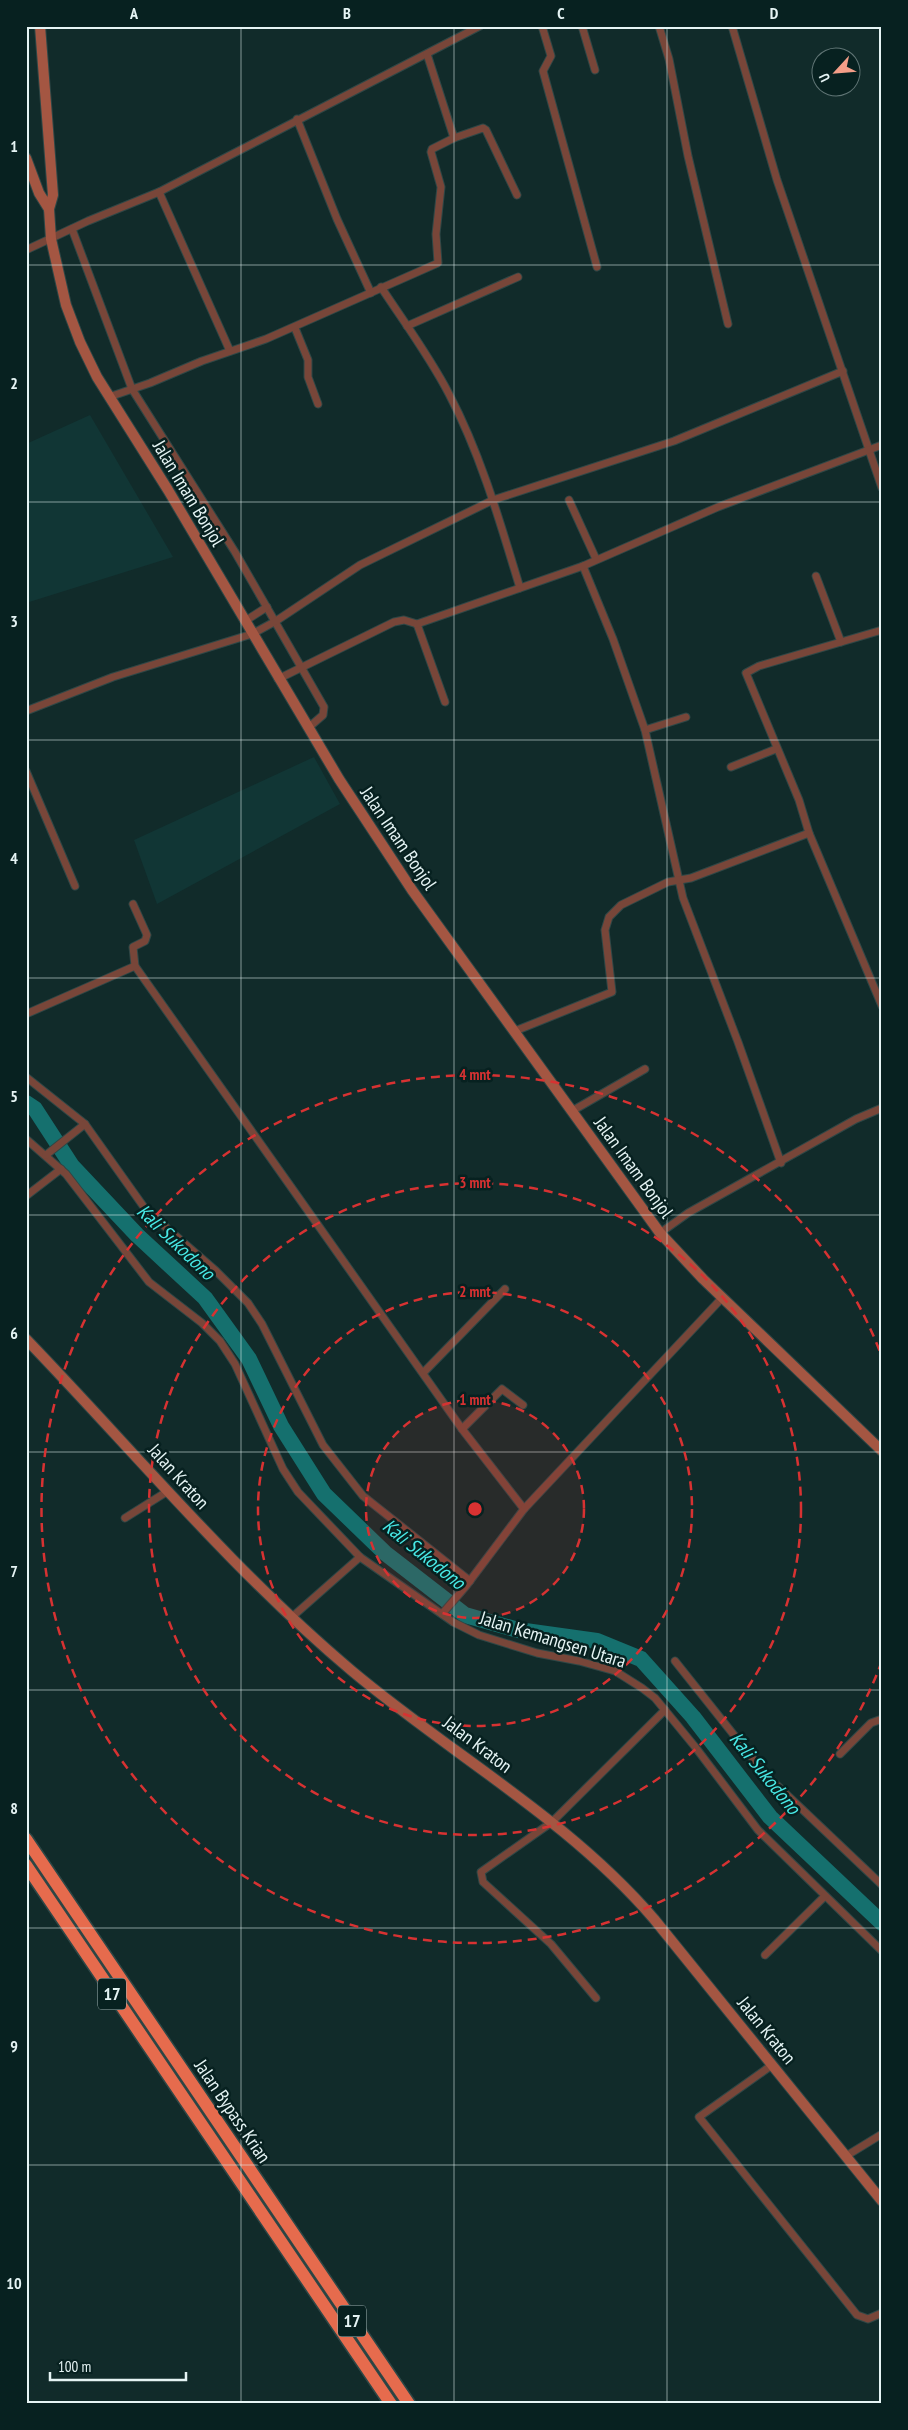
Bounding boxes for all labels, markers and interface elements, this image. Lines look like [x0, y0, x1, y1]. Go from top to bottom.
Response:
text: A [129, 3, 139, 23]
text: B [343, 3, 351, 23]
text: C [557, 3, 565, 23]
text: D [770, 3, 779, 23]
north arrow [810, 48, 860, 98]
text: U [815, 71, 834, 85]
text: 1 [10, 136, 18, 156]
text: 2 [10, 373, 18, 393]
street label: Jalan Imam Bonjol [147, 435, 230, 551]
text: 3 [10, 611, 18, 631]
street label: Jalan Imam Bonjol [355, 781, 443, 895]
text: 4 [10, 848, 18, 868]
text: 4 mnt [459, 1065, 491, 1084]
text: 5 [10, 1086, 18, 1106]
street label: Jalan Imam Bonjol [589, 1111, 679, 1223]
text: 3 mnt [459, 1173, 491, 1192]
water label: Kali Sukodono [131, 1198, 222, 1287]
text: 2 mnt [459, 1282, 491, 1301]
text: 6 [10, 1323, 18, 1343]
text: 1 mnt [459, 1390, 491, 1409]
street label: Jalan Kraton [143, 1438, 215, 1514]
centre of rings [466, 1500, 484, 1518]
water label: Kali Sukodono [377, 1513, 472, 1596]
text: 7 [10, 1561, 18, 1581]
street label: Jalan Kemangsen Utara [476, 1605, 629, 1673]
street label: Jalan Kraton [438, 1710, 517, 1778]
water label: Kali Sukodono [724, 1726, 807, 1821]
text: 8 [10, 1798, 18, 1818]
road number: 17 [98, 1978, 126, 2010]
street label: Jalan Kraton [732, 1991, 801, 2069]
text: 9 [10, 2036, 18, 2056]
street label: Jalan Bypass Krian [189, 2054, 276, 2167]
text: 10 [6, 2273, 22, 2293]
road number: 17 [338, 2306, 366, 2336]
scale bar [50, 2350, 186, 2382]
text: 100 m [58, 2357, 91, 2376]

